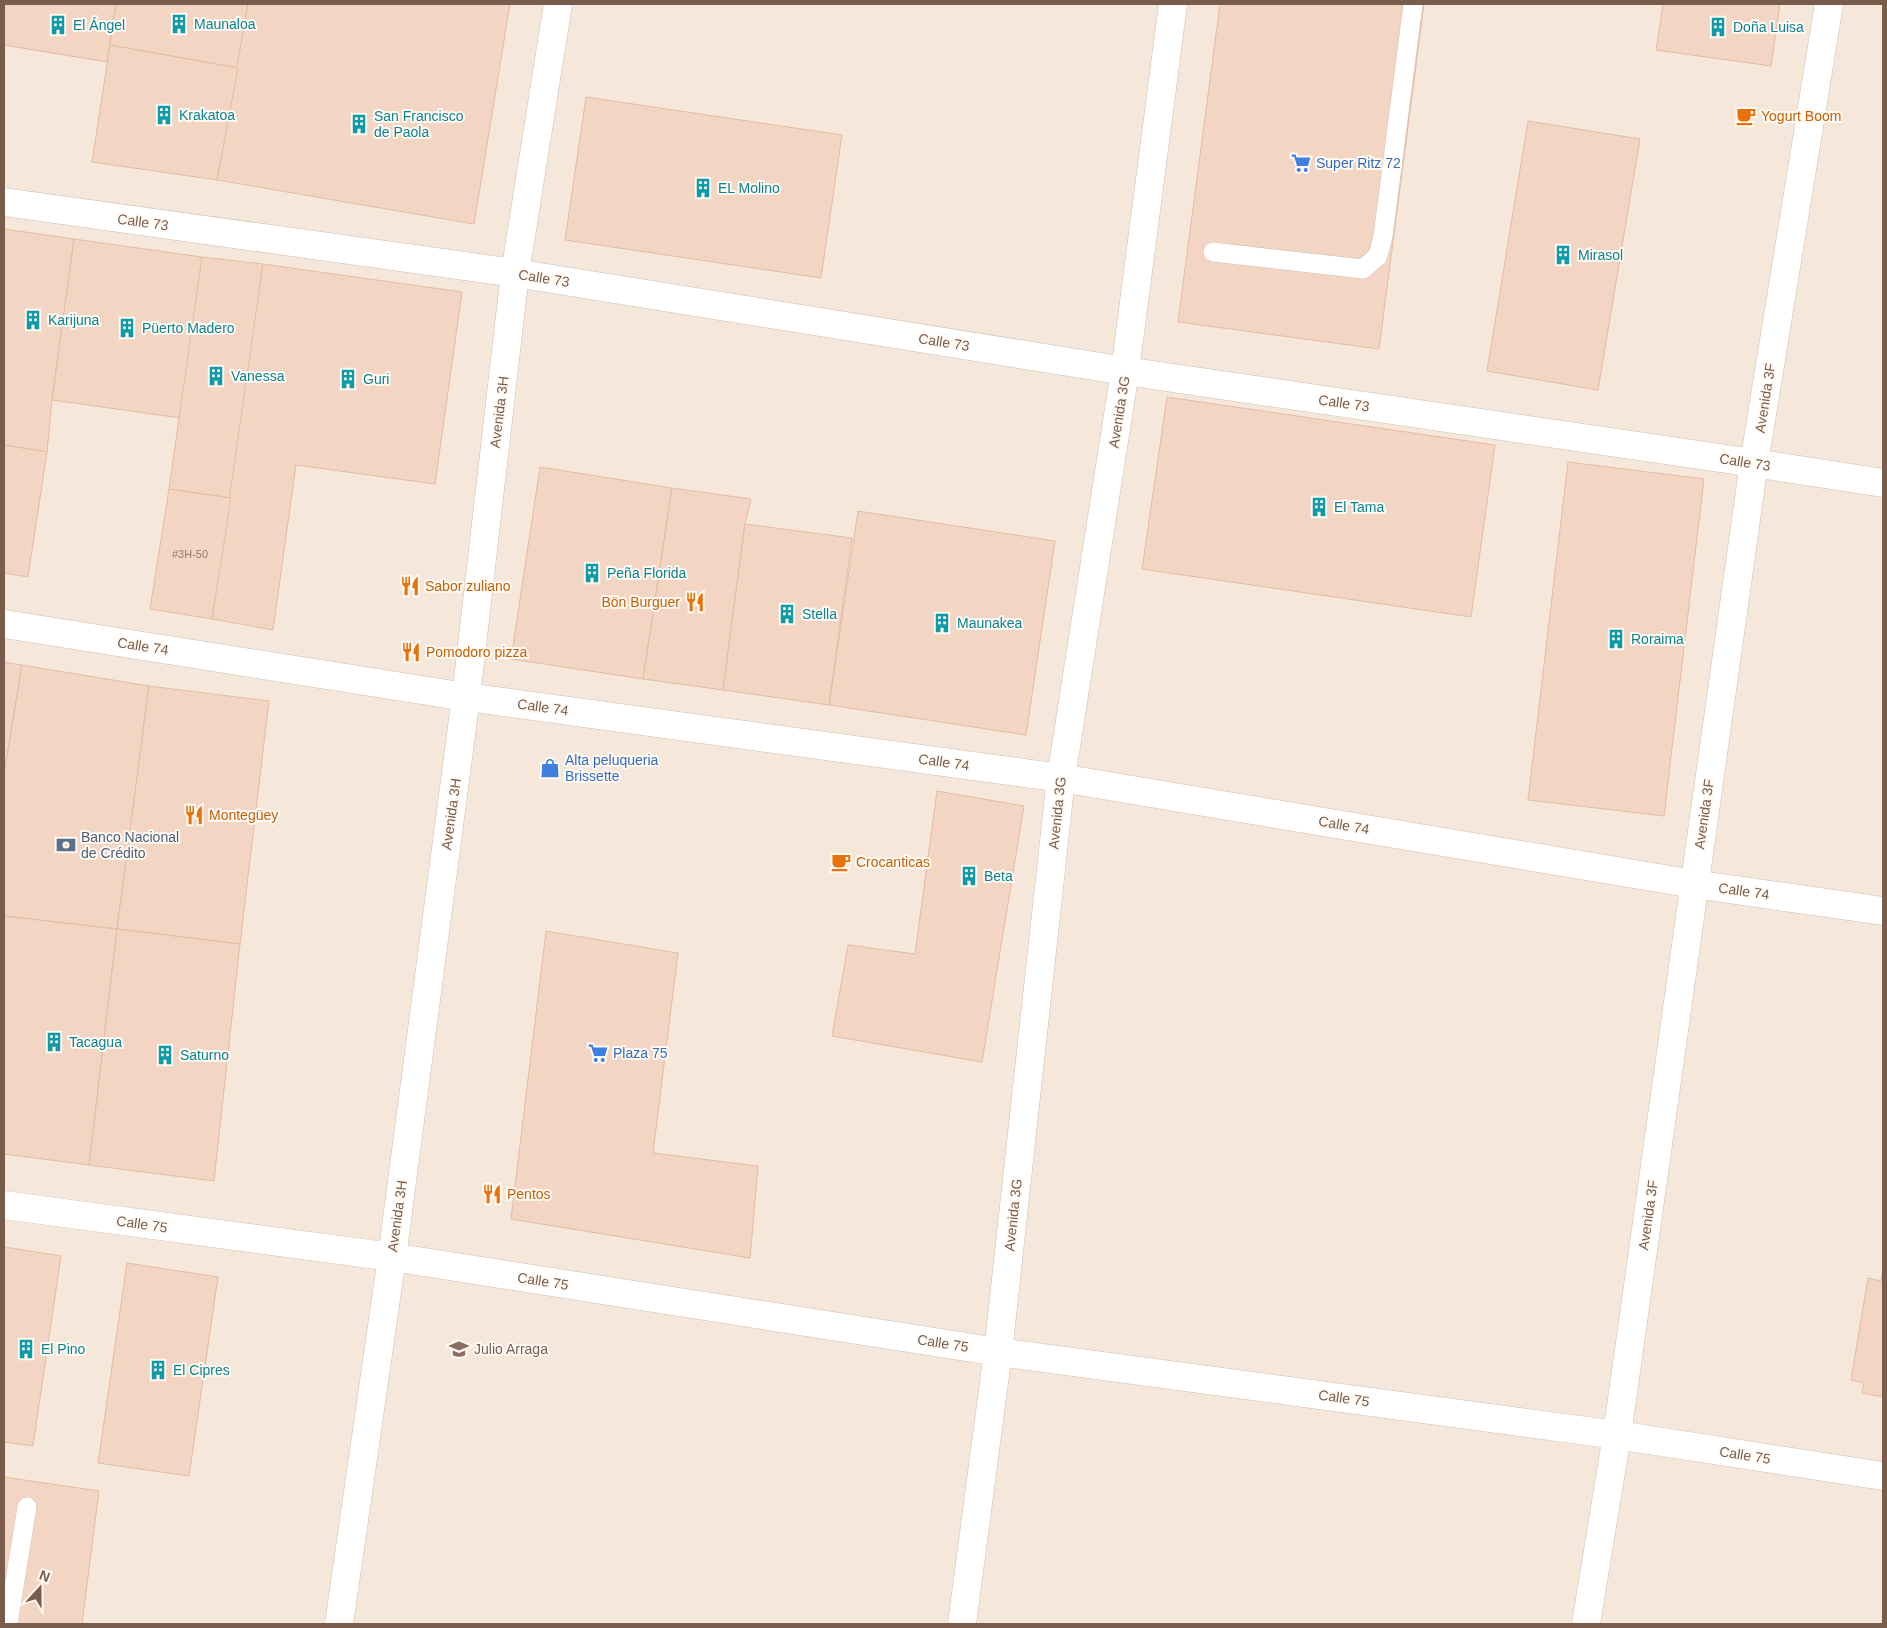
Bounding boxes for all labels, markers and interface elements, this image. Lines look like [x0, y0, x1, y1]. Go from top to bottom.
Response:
building icon: Maunaloa [168, 13, 190, 35]
building icon: El Ángel [47, 14, 69, 36]
place label: Maunaloa [194, 16, 256, 32]
building icon: Doña Luisa [1707, 16, 1729, 38]
place label: El Ángel [73, 17, 125, 33]
place label: Doña Luisa [1733, 19, 1804, 35]
building icon: Krakatoa [153, 104, 175, 126]
cafe icon: Yogurt Boom [1735, 105, 1757, 127]
place label: Krakatoa [179, 107, 235, 123]
place label: San Francisco de Paola [374, 108, 464, 140]
place label: Yogurt Boom [1761, 108, 1841, 124]
building icon: San Francisco de Paola [348, 113, 370, 135]
supermarket icon: Super Ritz 72 [1290, 152, 1312, 174]
place label: Super Ritz 72 [1316, 155, 1401, 171]
building icon: EL Molino [692, 177, 714, 199]
place label: EL Molino [718, 180, 780, 196]
street label: Calle 73 [116, 211, 170, 234]
building icon: Mirasol [1552, 244, 1574, 266]
place label: Mirasol [1578, 247, 1623, 263]
street label: Calle 73 [517, 266, 571, 290]
building icon: Karijuna [22, 309, 44, 331]
place label: Karijuna [48, 312, 100, 328]
building icon: Püerto Madero [116, 317, 138, 339]
place label: Püerto Madero [142, 320, 235, 336]
street label: Calle 73 [917, 330, 971, 354]
street label: Avenida 3F [1752, 362, 1778, 434]
building icon: Vanessa [205, 365, 227, 387]
place label: Vanessa [231, 368, 285, 384]
building icon: Guri [337, 368, 359, 390]
place label: Guri [363, 371, 389, 387]
street label: Avenida 3H [487, 375, 511, 449]
street label: Avenida 3G [1105, 375, 1133, 449]
street label: Calle 73 [1317, 392, 1371, 415]
street label: Calle 73 [1718, 450, 1772, 474]
building icon: El Tama [1308, 496, 1330, 518]
place label: El Tama [1334, 499, 1385, 515]
house number: #3H-50 [172, 548, 208, 560]
building icon: Peña Florida [581, 562, 603, 584]
place label: Peña Florida [607, 565, 687, 581]
restaurant icon: Sabor zuliano [399, 575, 421, 597]
place label: Sabor zuliano [425, 578, 511, 594]
restaurant icon: Bön Burguer [684, 591, 706, 613]
place label: Bön Burguer [601, 594, 680, 610]
building icon: Stella [776, 603, 798, 625]
place label: Stella [802, 606, 837, 622]
building icon: Maunakea [931, 612, 953, 634]
place label: Maunakea [957, 615, 1023, 631]
building icon: Roraima [1605, 628, 1627, 650]
place label: Roraima [1631, 631, 1684, 647]
street label: Calle 74 [116, 634, 170, 658]
restaurant icon: Pomodoro pizza [400, 641, 422, 663]
place label: Pomodoro pizza [426, 644, 527, 660]
street label: Calle 74 [516, 696, 570, 719]
street label: Calle 74 [917, 751, 971, 774]
place label: Alta peluqueria Brissette [565, 752, 659, 784]
shop icon: Alta peluqueria Brissette [539, 757, 561, 779]
street label: Avenida 3G [1045, 776, 1069, 850]
street label: Avenida 3H [438, 777, 464, 851]
street label: Avenida 3F [1691, 778, 1717, 850]
restaurant icon: Montegüey [183, 804, 205, 826]
place label: Montegüey [209, 807, 278, 823]
street label: Calle 74 [1317, 813, 1371, 837]
place label: Banco Nacional de Crédito [81, 829, 179, 861]
bank icon: Banco Nacional de Crédito [55, 834, 77, 856]
cafe icon: Crocanticas [830, 851, 852, 873]
place label: Crocanticas [856, 854, 930, 870]
building icon: Beta [958, 865, 980, 887]
place label: Beta [984, 868, 1013, 884]
street label: Calle 74 [1717, 880, 1771, 903]
building icon: Tacagua [43, 1031, 65, 1053]
place label: Tacagua [69, 1034, 122, 1050]
supermarket icon: Plaza 75 [587, 1042, 609, 1064]
building icon: Saturno [154, 1044, 176, 1066]
place label: Plaza 75 [613, 1045, 668, 1061]
place label: Saturno [180, 1047, 229, 1063]
street label: Avenida 3G [1001, 1178, 1025, 1252]
street label: Avenida 3H [384, 1179, 410, 1253]
street label: Avenida 3F [1635, 1179, 1661, 1251]
restaurant icon: Pentos [481, 1183, 503, 1205]
place label: Pentos [507, 1186, 551, 1202]
street label: Calle 75 [115, 1213, 169, 1236]
street label: Calle 75 [516, 1269, 570, 1293]
street label: Calle 75 [916, 1331, 970, 1355]
building icon: El Pino [15, 1338, 37, 1360]
school or university icon: Julio Arraga [448, 1338, 470, 1360]
place label: El Pino [41, 1341, 86, 1357]
place label: Julio Arraga [474, 1341, 548, 1357]
building icon: El Cipres [147, 1359, 169, 1381]
place label: El Cipres [173, 1362, 230, 1378]
street label: Calle 75 [1317, 1387, 1371, 1410]
street label: Calle 75 [1718, 1443, 1772, 1467]
north arrow [15, 1563, 65, 1613]
text: N [37, 1567, 52, 1585]

